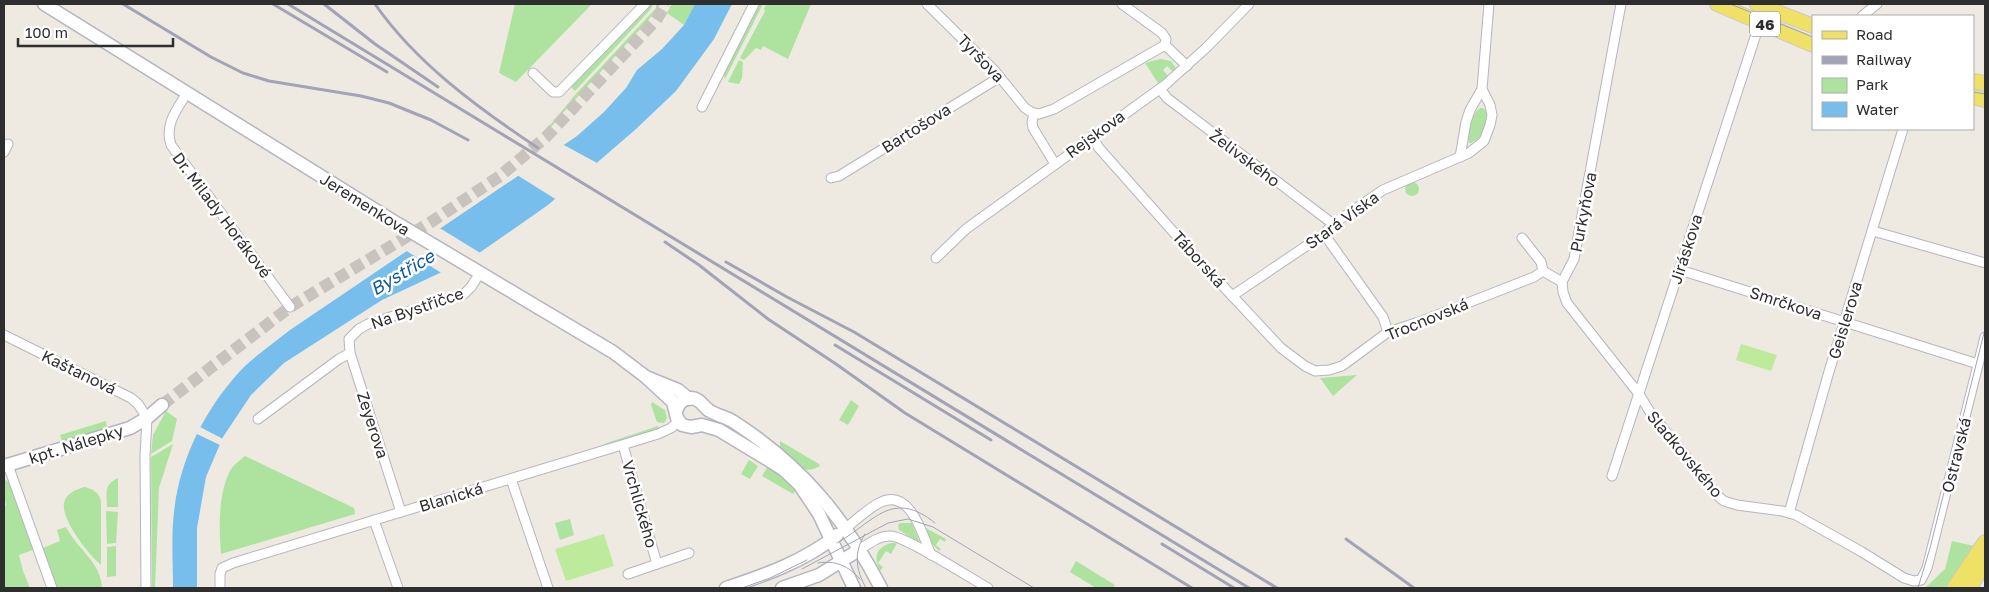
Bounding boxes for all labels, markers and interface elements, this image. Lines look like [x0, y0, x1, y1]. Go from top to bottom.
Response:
road number: 46 [1750, 12, 1780, 36]
scale bar [18, 15, 172, 47]
legend [1812, 15, 1974, 130]
text: 100 m [25, 23, 68, 41]
text: Road [1856, 25, 1893, 43]
street label: Tyršova [953, 30, 1009, 86]
text: Railway [1856, 50, 1912, 68]
text: Park [1856, 75, 1889, 93]
street label: Bartošova [878, 99, 954, 157]
text: Water [1856, 100, 1899, 118]
street label: Rejskova [1061, 106, 1129, 162]
street label: Želivského [1206, 125, 1284, 191]
street label: Dr. Milady Horákové [168, 148, 276, 282]
street label: Jeremenkova [316, 168, 414, 240]
street label: Purkyňova [1565, 170, 1601, 254]
street label: Stará Víska [1301, 187, 1383, 253]
street label: Jiráskova [1665, 212, 1707, 286]
street label: Táborská [1168, 226, 1230, 292]
water label: Bystřice [366, 244, 439, 300]
street label: Geislerova [1824, 279, 1866, 361]
street label: Smrčkova [1747, 282, 1825, 324]
street label: Na Bystřičce [368, 283, 466, 333]
street label: Trocnovská [1383, 293, 1471, 345]
street label: Kaštanová [38, 345, 120, 399]
street label: Zeyerova [353, 389, 393, 461]
street label: Sladkovského [1643, 407, 1727, 501]
street label: Ostravská [1937, 415, 1975, 495]
street label: kpt. Nálepky [26, 420, 126, 468]
street label: Vrchlického [618, 458, 662, 550]
street label: Blanická [417, 478, 485, 516]

